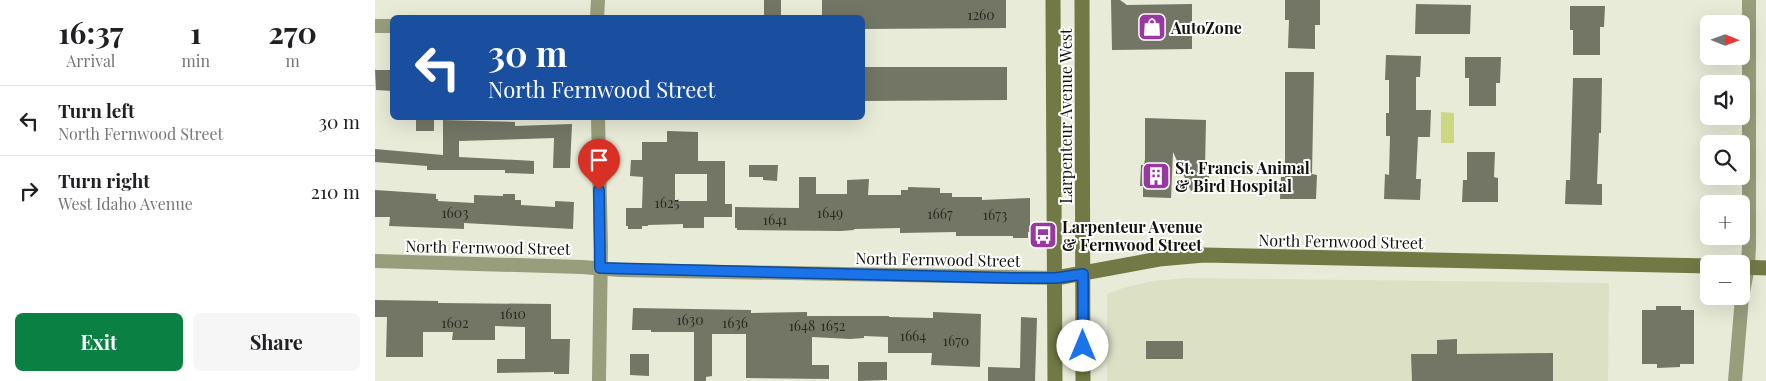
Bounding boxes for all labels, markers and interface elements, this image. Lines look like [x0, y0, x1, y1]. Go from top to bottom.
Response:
house number: 1260 [967, 5, 995, 24]
text: 16:37 [58, 12, 123, 52]
text: 1 [190, 12, 202, 52]
text: 270 [268, 12, 317, 52]
shop icon: AutoZone [1137, 12, 1167, 42]
north arrow [1700, 15, 1750, 65]
map controls [1700, 15, 1750, 305]
place label: AutoZone [1170, 17, 1242, 38]
street label: Larpenteur Avenue West [1055, 28, 1076, 204]
text: 30 m [488, 29, 568, 76]
icon: left [405, 35, 470, 100]
text: Arrival [66, 50, 115, 71]
text: min [182, 50, 210, 71]
text: m [285, 50, 300, 71]
text: North Fernwood Street [488, 74, 715, 104]
button: sound [1700, 75, 1750, 125]
text: Turn left [58, 97, 135, 123]
icon: left [15, 107, 43, 135]
text: 30 m [318, 108, 360, 134]
text: North Fernwood Street [58, 123, 223, 144]
button: search [1700, 135, 1750, 185]
pin [578, 139, 620, 190]
icon: arrive [585, 146, 613, 174]
place label: St. Francis Animal & Bird Hospital [1175, 157, 1310, 196]
building icon: St. Francis Animal & Bird Hospital [1141, 161, 1171, 191]
text: Turn right [58, 167, 150, 193]
icon: right [15, 177, 43, 205]
text: 210 m [311, 178, 360, 204]
text: West Idaho Avenue [58, 193, 193, 214]
house number: 1625 [655, 193, 680, 212]
button: + [1700, 195, 1750, 245]
house number: 1603 [441, 203, 469, 222]
house number: 1649 [817, 203, 843, 222]
house number: 1667 [927, 204, 953, 223]
house number: 1673 [983, 205, 1007, 224]
house number: 1641 [763, 210, 787, 229]
place label: Larpenteur Avenue & Fernwood Street [1062, 216, 1203, 255]
bus stop icon: Larpenteur Avenue & Fernwood Street [1028, 220, 1058, 250]
street label: North Fernwood Street [1258, 229, 1424, 253]
street label: North Fernwood Street [405, 235, 571, 259]
street label: North Fernwood Street [855, 247, 1021, 271]
button: − [1700, 255, 1750, 305]
house number: 1610 [500, 304, 526, 323]
house number: 1630 [676, 310, 704, 329]
button: Exit [15, 313, 183, 371]
button: Share [193, 313, 360, 371]
house number: 1602 [441, 313, 469, 332]
house number: 1636 [722, 313, 748, 332]
house number: 1648 [789, 316, 815, 335]
house number: 1652 [821, 316, 846, 335]
position arrow [1056, 319, 1108, 371]
house number: 1664 [900, 326, 926, 345]
house number: 1670 [943, 331, 969, 350]

